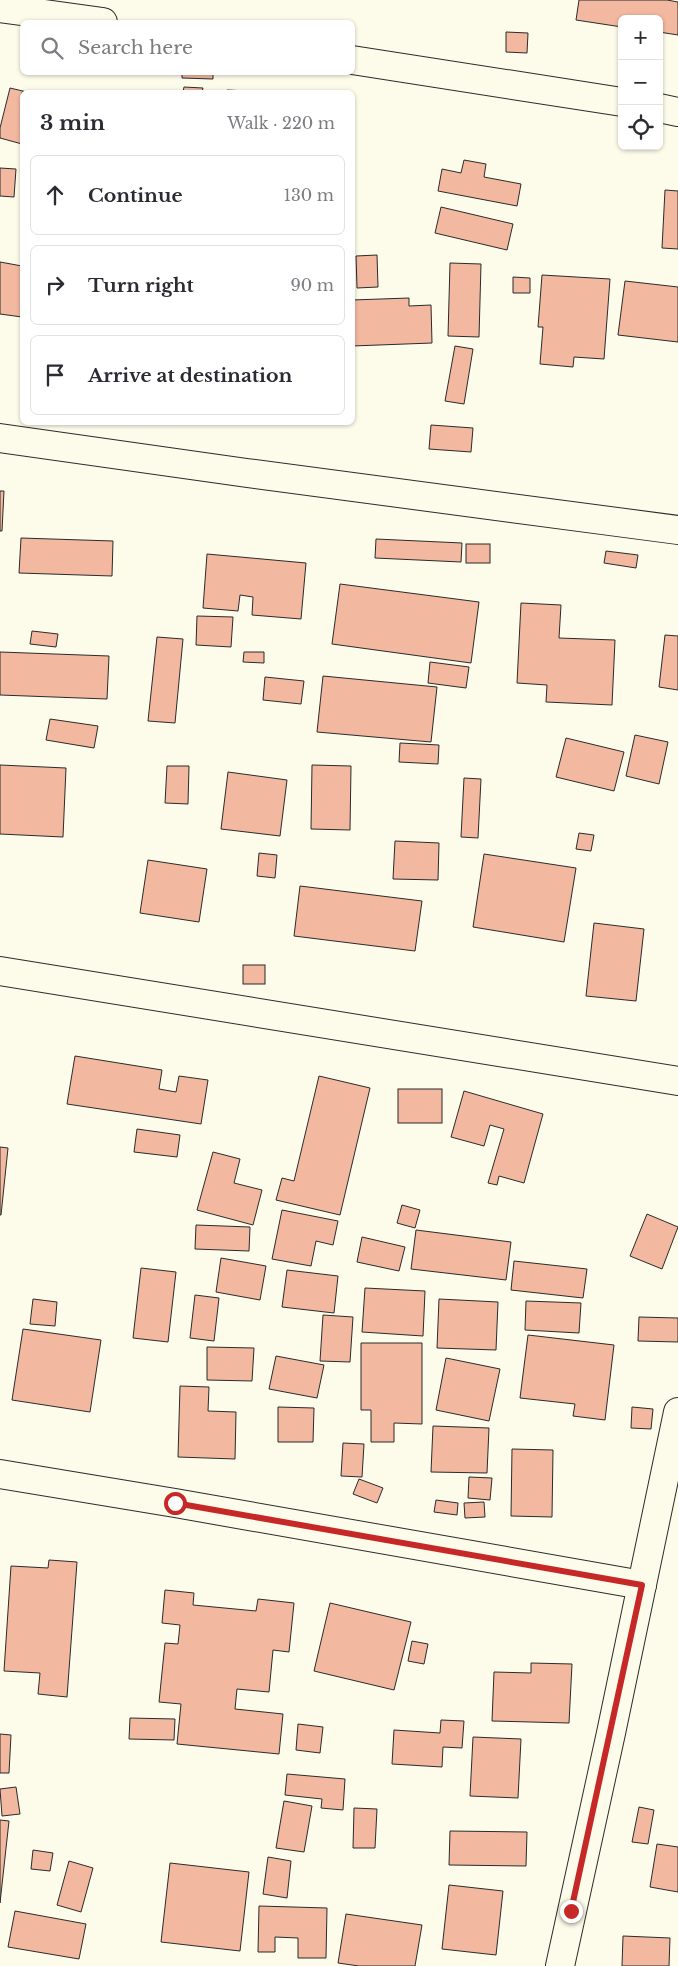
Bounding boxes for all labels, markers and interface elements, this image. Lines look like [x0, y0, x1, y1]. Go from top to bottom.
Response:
map controls [618, 15, 663, 150]
button: + [618, 15, 663, 60]
search box [20, 20, 355, 75]
icon: search [38, 34, 66, 62]
text: Search here [78, 36, 193, 59]
button: − [618, 60, 663, 105]
button: locate [618, 105, 663, 150]
text: 3 min [40, 110, 105, 136]
text: Walk · 220 m [227, 113, 335, 133]
icon: ahead [41, 181, 69, 209]
text: Continue [88, 184, 183, 207]
text: 130 m [284, 185, 334, 205]
icon: right [41, 271, 69, 299]
text: Turn right [88, 274, 194, 297]
text: 90 m [291, 275, 334, 295]
icon: arrive [41, 361, 69, 389]
text: Arrive at destination [88, 364, 292, 387]
route start [164, 1492, 187, 1515]
route end [560, 1900, 583, 1923]

